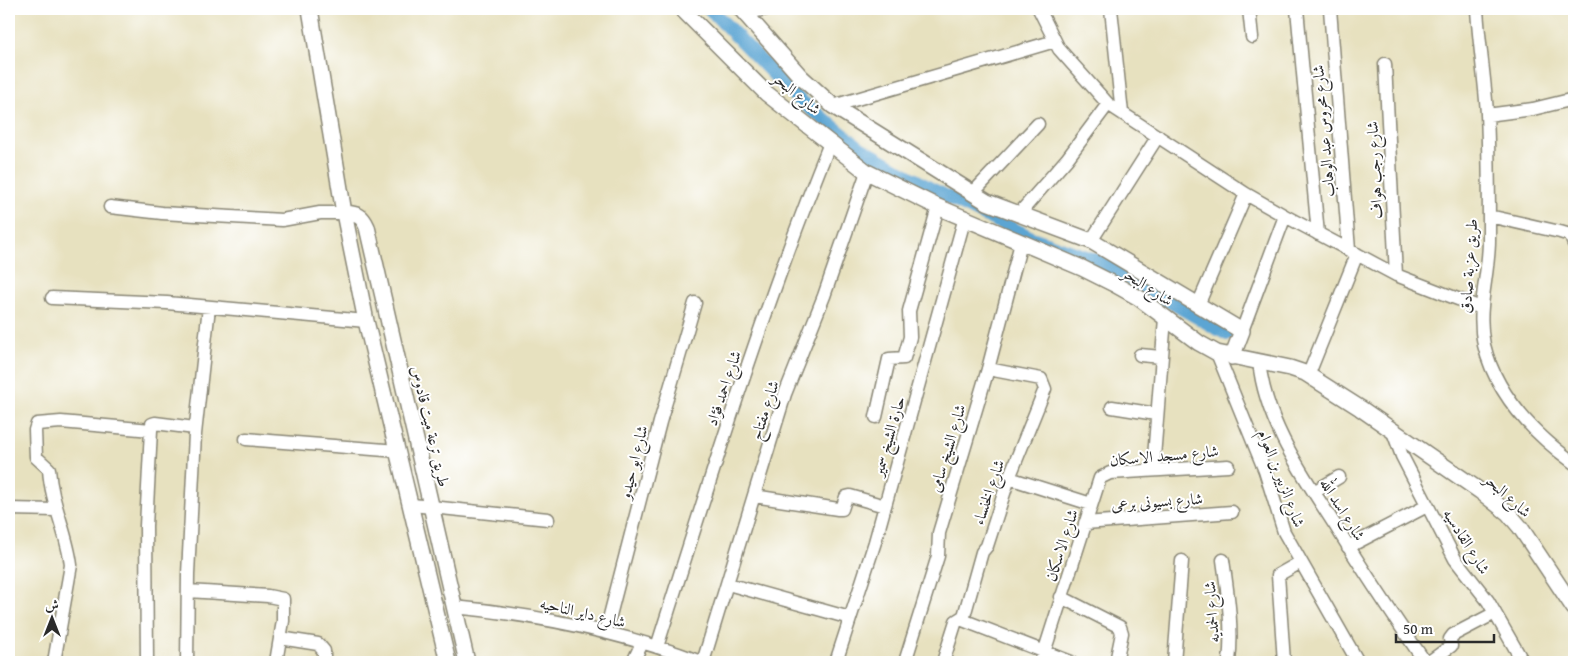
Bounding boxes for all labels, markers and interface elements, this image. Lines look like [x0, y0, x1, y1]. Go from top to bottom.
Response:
street label: شارع محروس عبد الوهاب [1305, 64, 1343, 198]
street label: شارع البحر [765, 65, 827, 122]
street label: شارع رجب هواف [1359, 120, 1391, 219]
street label: طريق عزبة صادق [1453, 218, 1483, 314]
street label: شارع البحر [1115, 259, 1178, 313]
street label: شارع احمد فؤاد [699, 347, 749, 430]
street label: طريق ترعة ميت قادوس [405, 363, 457, 489]
street label: شارع مفتاح [743, 377, 788, 444]
street label: حارة الشيخ سمير [865, 393, 914, 482]
street label: شارع الشيخ سامى [922, 401, 975, 496]
street label: شارع ابو حيدو [612, 423, 656, 504]
street label: شارع الزبير بن العوام [1249, 425, 1312, 532]
street label: شارع مسجد الاسكان [1108, 438, 1220, 474]
street label: شارع الخنساء [966, 456, 1012, 529]
street label: شارع البحر [1476, 466, 1537, 524]
street label: شارع اسد الله [1313, 473, 1372, 546]
street label: شارع بسيونى برعى [1110, 486, 1204, 518]
street label: شارع القادسيه [1436, 503, 1497, 580]
street label: شارع الاسكان [1038, 506, 1086, 585]
street label: شارع الحمديه [1197, 580, 1227, 644]
street label: شارع داير الناحيه [537, 590, 628, 635]
north arrow [28, 594, 78, 644]
text: ش [45, 595, 59, 615]
scale bar [1396, 611, 1493, 643]
text: 50 m [1403, 618, 1434, 639]

